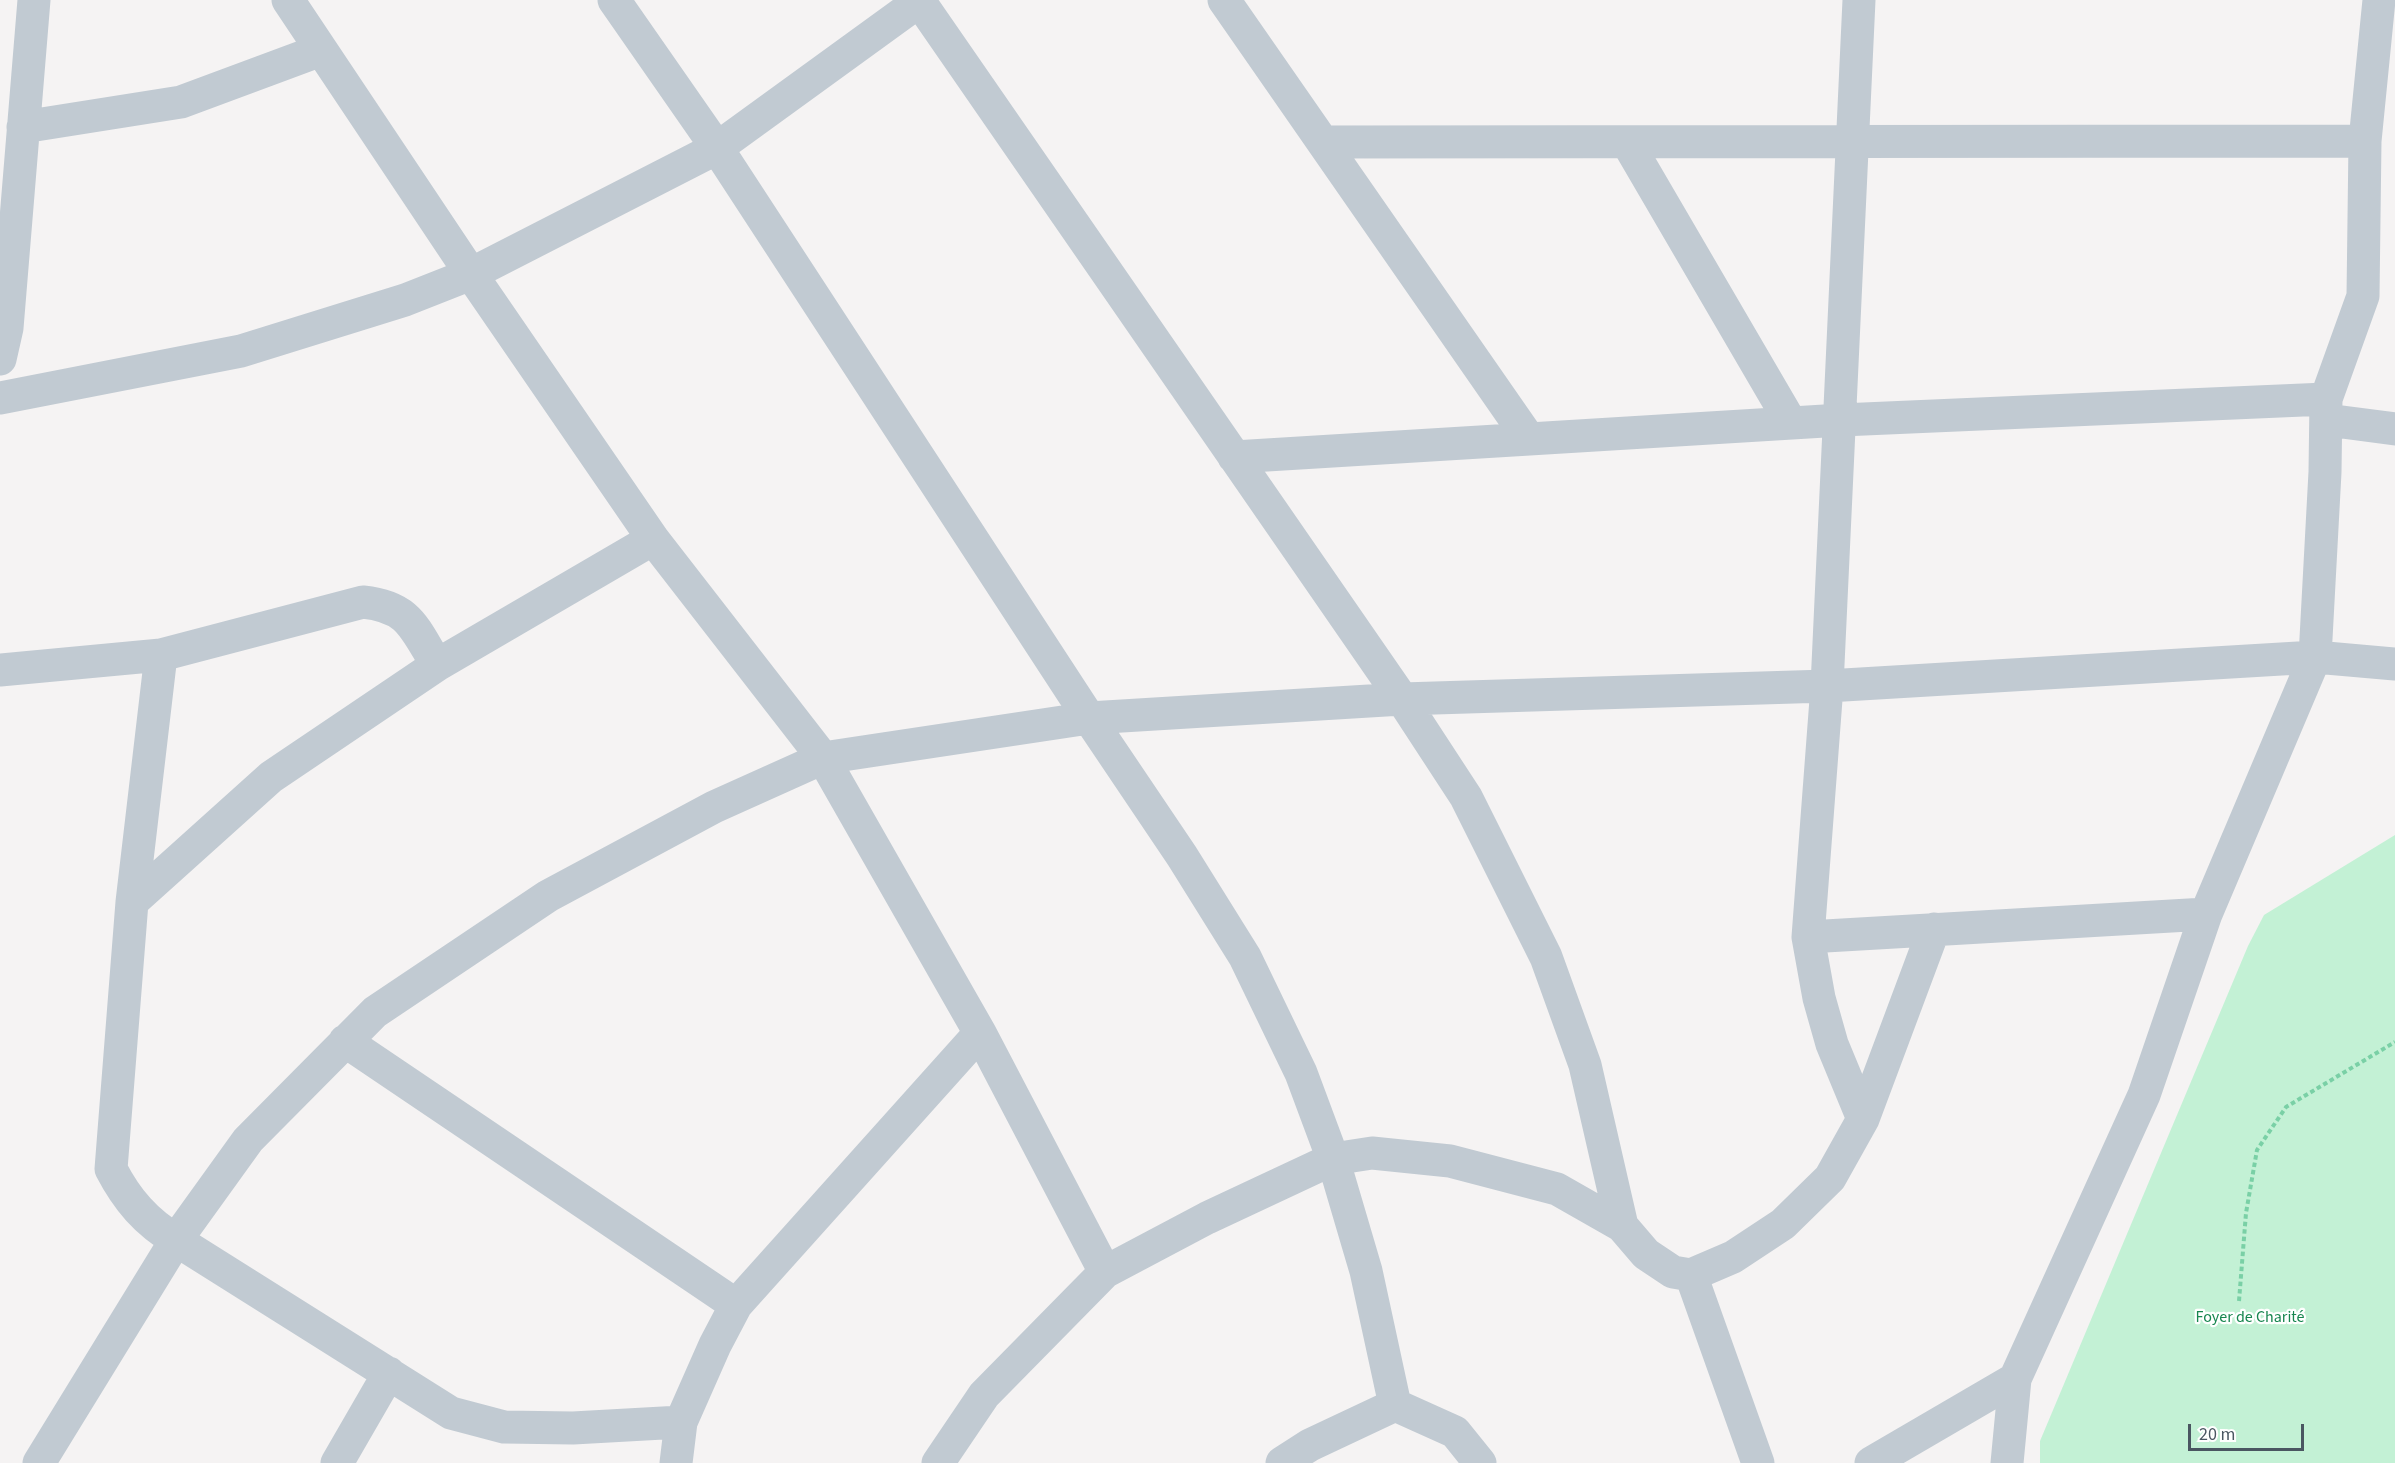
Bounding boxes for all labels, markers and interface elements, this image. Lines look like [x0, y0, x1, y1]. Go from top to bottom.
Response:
park label: Foyer de Charité [2196, 1308, 2304, 1328]
scale bar [2191, 1412, 2306, 1450]
text: 20 m [2199, 1422, 2235, 1447]

